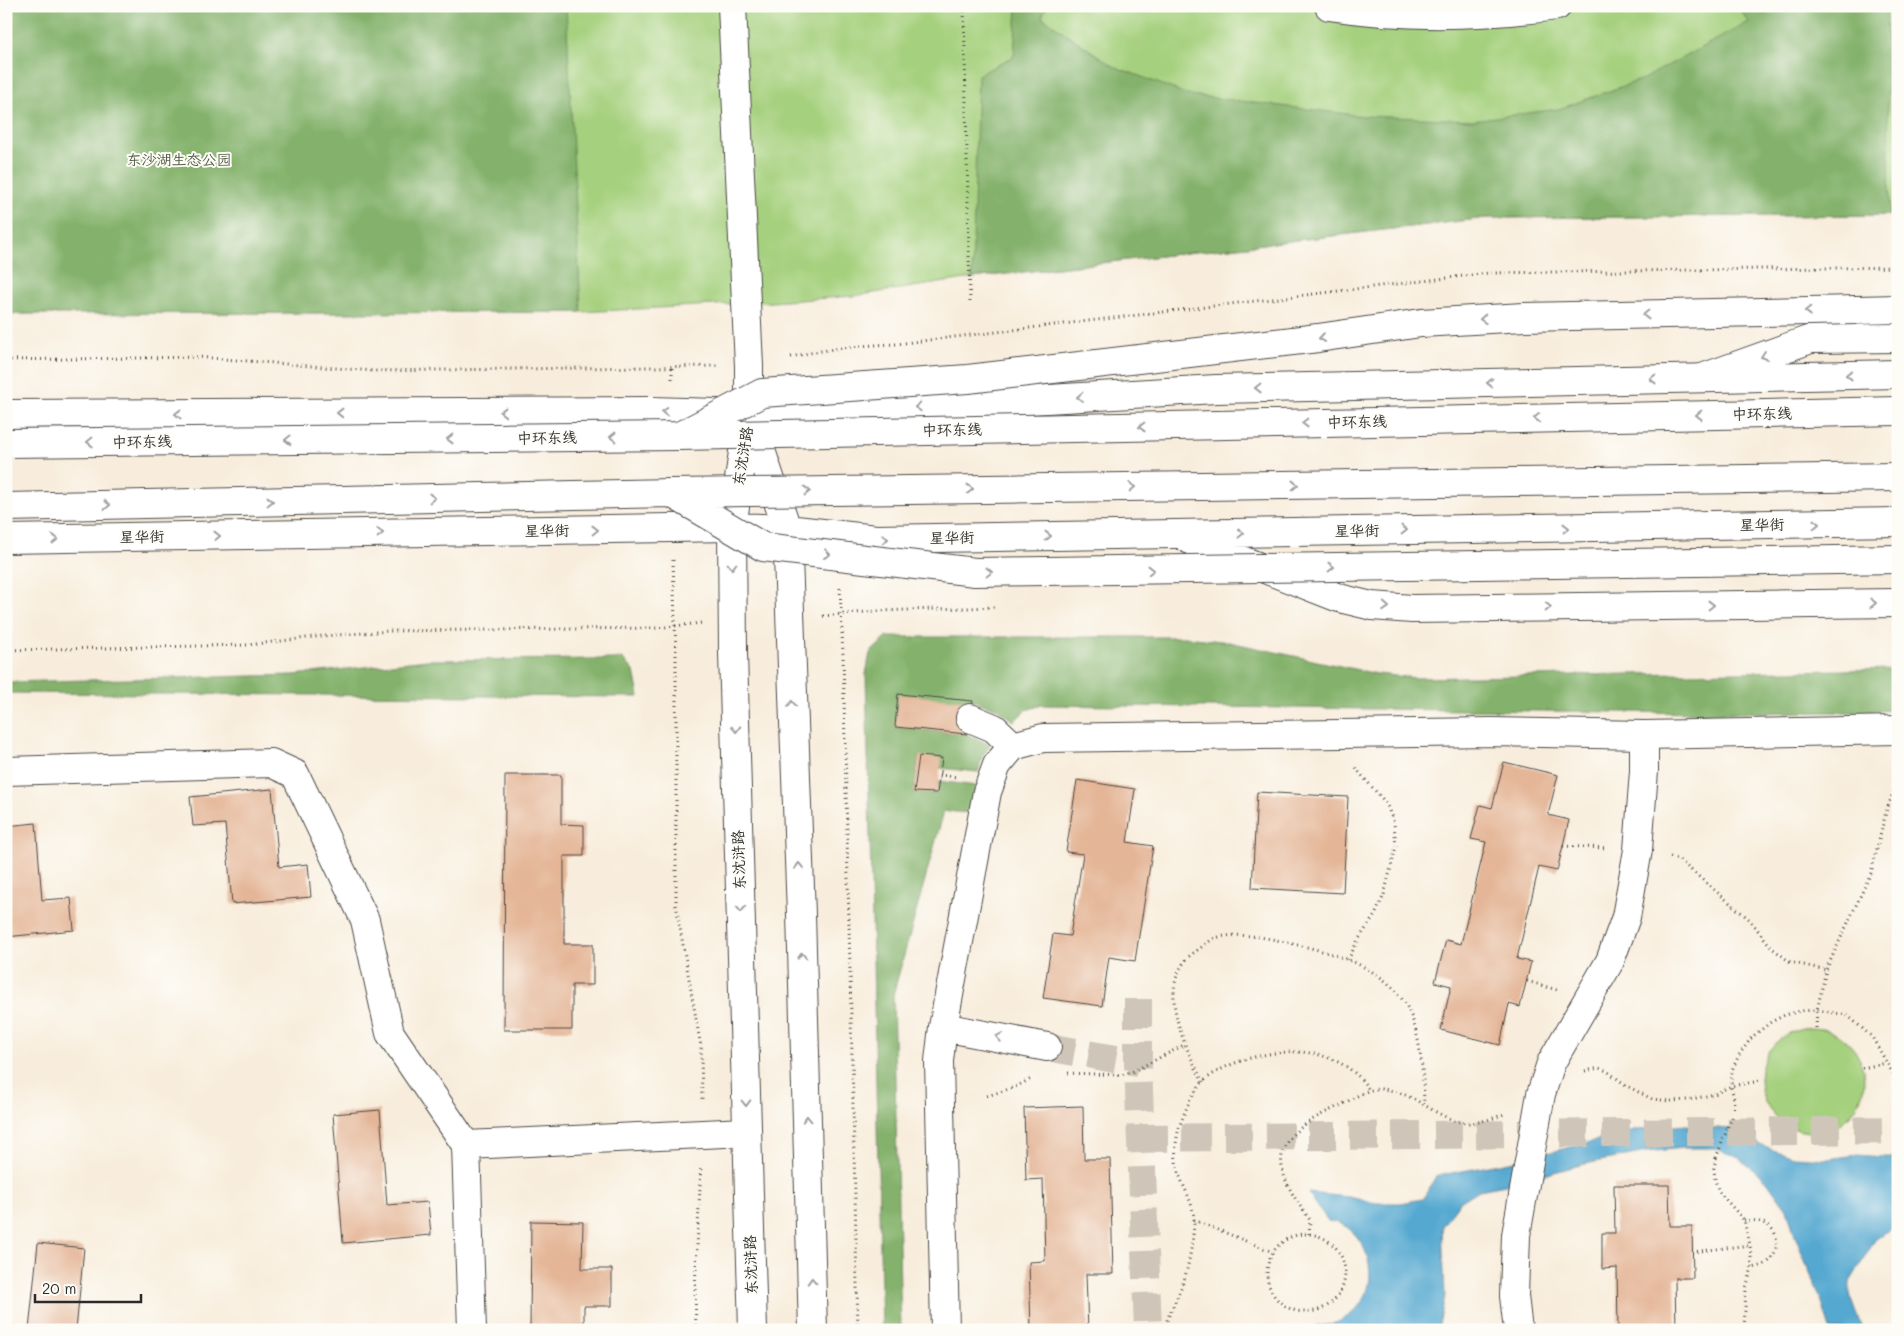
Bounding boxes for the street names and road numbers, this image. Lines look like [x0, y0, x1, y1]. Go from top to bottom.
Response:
street label: 中环东线 [1732, 402, 1792, 424]
street label: 中环东线 [1327, 410, 1387, 432]
street label: 中环东线 [922, 418, 982, 440]
street label: 东沈浒路 [727, 425, 757, 487]
street label: 中环东线 [517, 426, 577, 448]
street label: 中环东线 [112, 430, 172, 452]
street label: 星华街 [1739, 514, 1785, 534]
street label: 星华街 [524, 520, 570, 540]
street label: 星华街 [1334, 520, 1380, 540]
street label: 星华街 [119, 526, 165, 546]
street label: 星华街 [929, 527, 975, 547]
street label: 东沈浒路 [727, 830, 749, 890]
street label: 东沈浒路 [739, 1235, 761, 1295]

